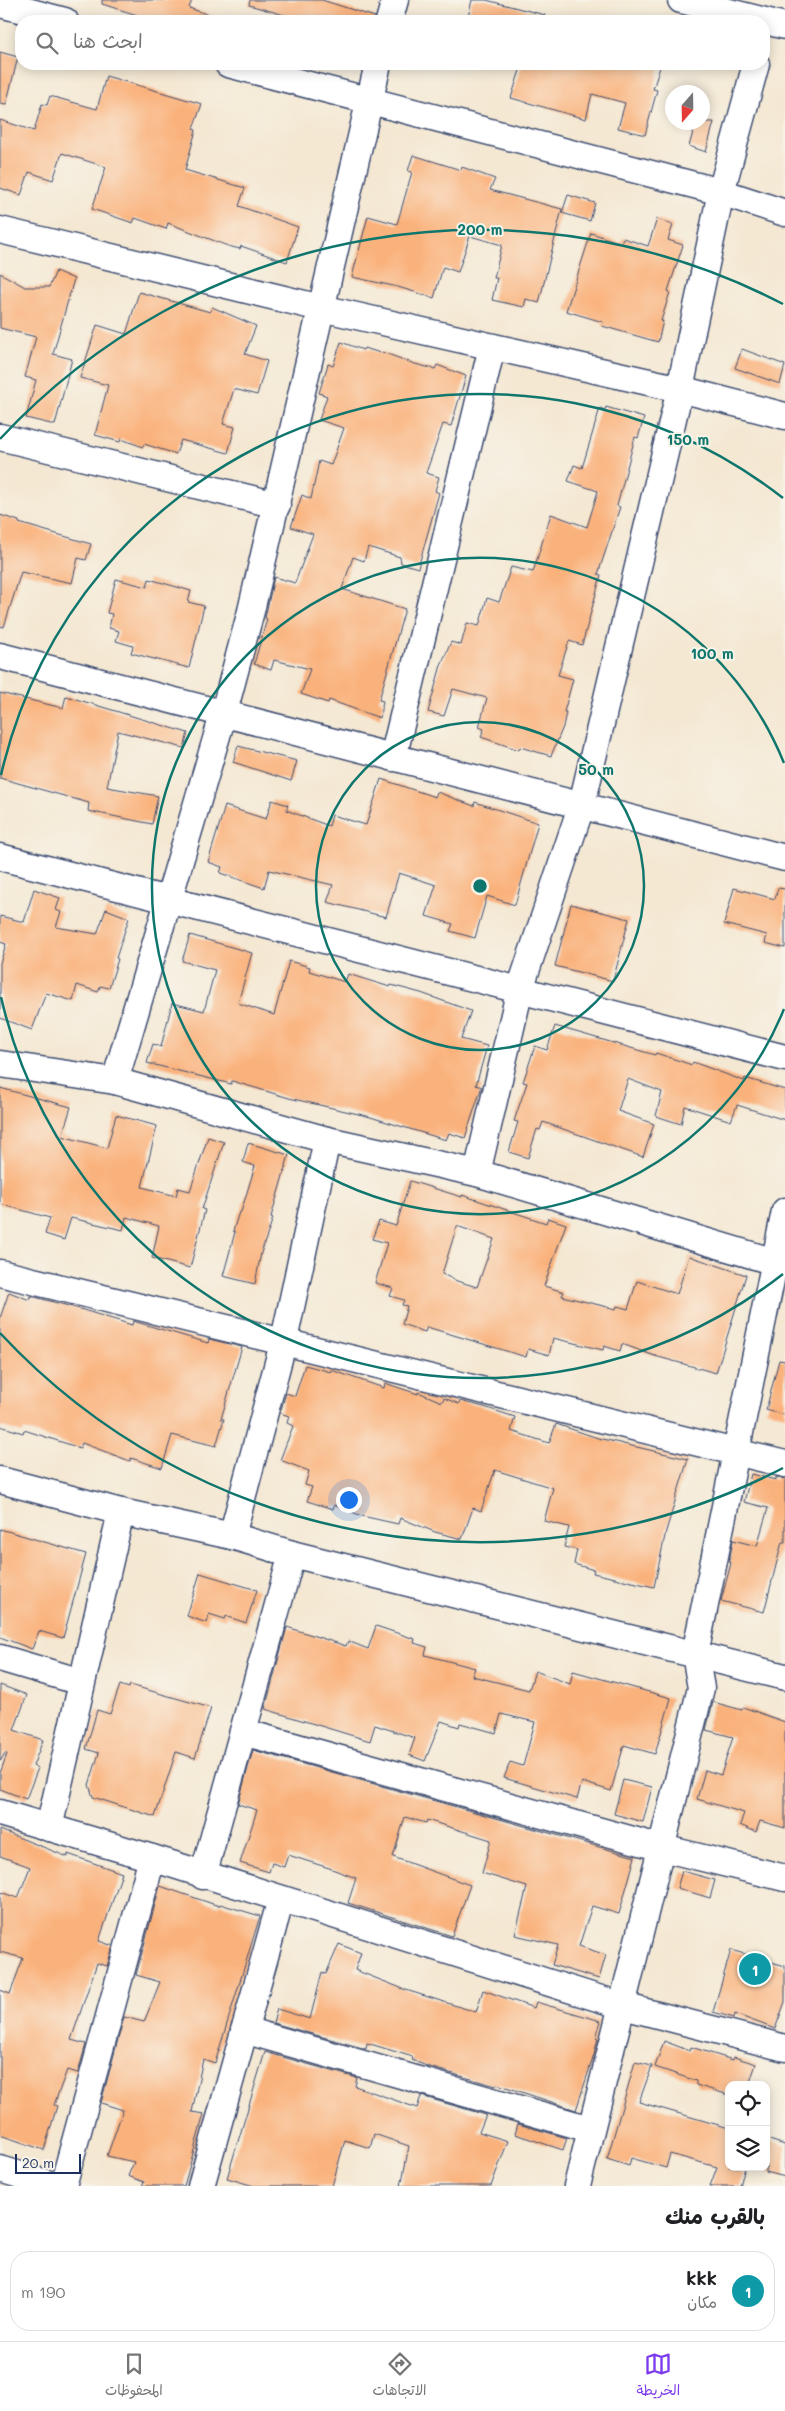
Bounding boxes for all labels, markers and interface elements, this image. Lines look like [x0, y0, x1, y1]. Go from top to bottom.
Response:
search box [15, 15, 770, 70]
text: ابحث هنا [73, 28, 143, 53]
icon: search [33, 29, 61, 57]
north arrow [665, 85, 710, 130]
text: 200 m [458, 219, 503, 239]
text: 150 m [667, 429, 709, 449]
text: 100 m [690, 643, 734, 663]
text: 50 m [578, 759, 614, 779]
centre of rings [471, 877, 489, 895]
your location [336, 1487, 362, 1513]
pin: 1 [739, 1950, 771, 1988]
map controls [725, 2081, 770, 2171]
button: locate [725, 2081, 770, 2126]
button: layers [725, 2126, 770, 2171]
scale bar [15, 2151, 81, 2174]
text: 20 m [22, 2153, 54, 2172]
text: بالقرب منك [665, 2202, 765, 2229]
text: kkk [686, 2265, 717, 2290]
text: 190 m [21, 2281, 65, 2302]
text: 1 [744, 2281, 752, 2302]
text: مكان [687, 2291, 717, 2312]
tab: المحفوظات [105, 2350, 163, 2403]
tab: الاتجاهات [372, 2350, 427, 2403]
tab: الخريطة [636, 2350, 680, 2403]

